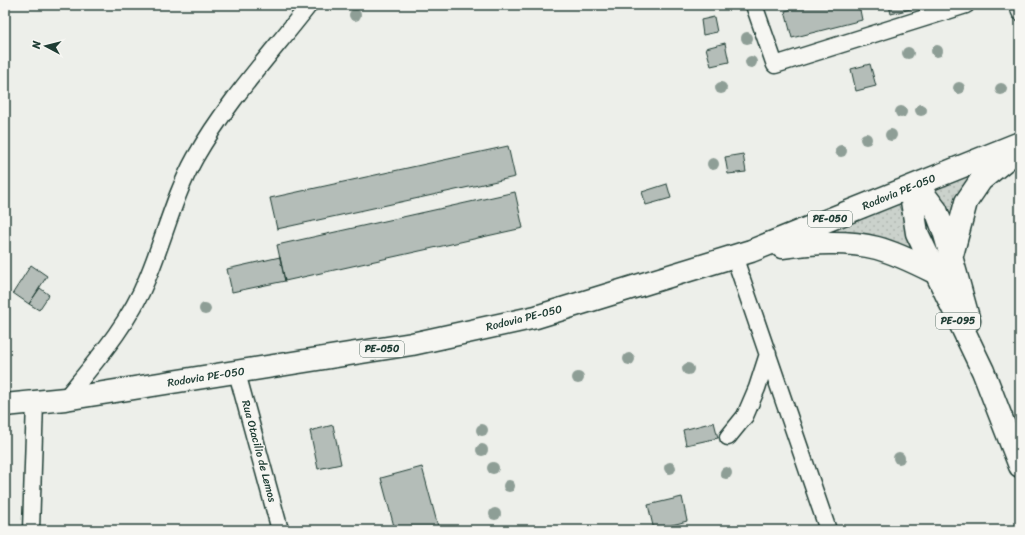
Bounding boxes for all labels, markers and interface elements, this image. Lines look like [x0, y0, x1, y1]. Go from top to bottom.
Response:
north arrow [26, 26, 66, 66]
text: N [27, 40, 47, 51]
street label: Rodovia PE-050 [859, 169, 939, 215]
road number: PE-050 [808, 211, 852, 227]
street label: Rodovia PE-050 [484, 299, 564, 337]
road number: PE-095 [936, 313, 980, 329]
road number: PE-050 [360, 341, 404, 357]
street label: Rodovia PE-050 [166, 361, 246, 392]
street label: Rua Otacilio de Lemos [236, 398, 282, 505]

